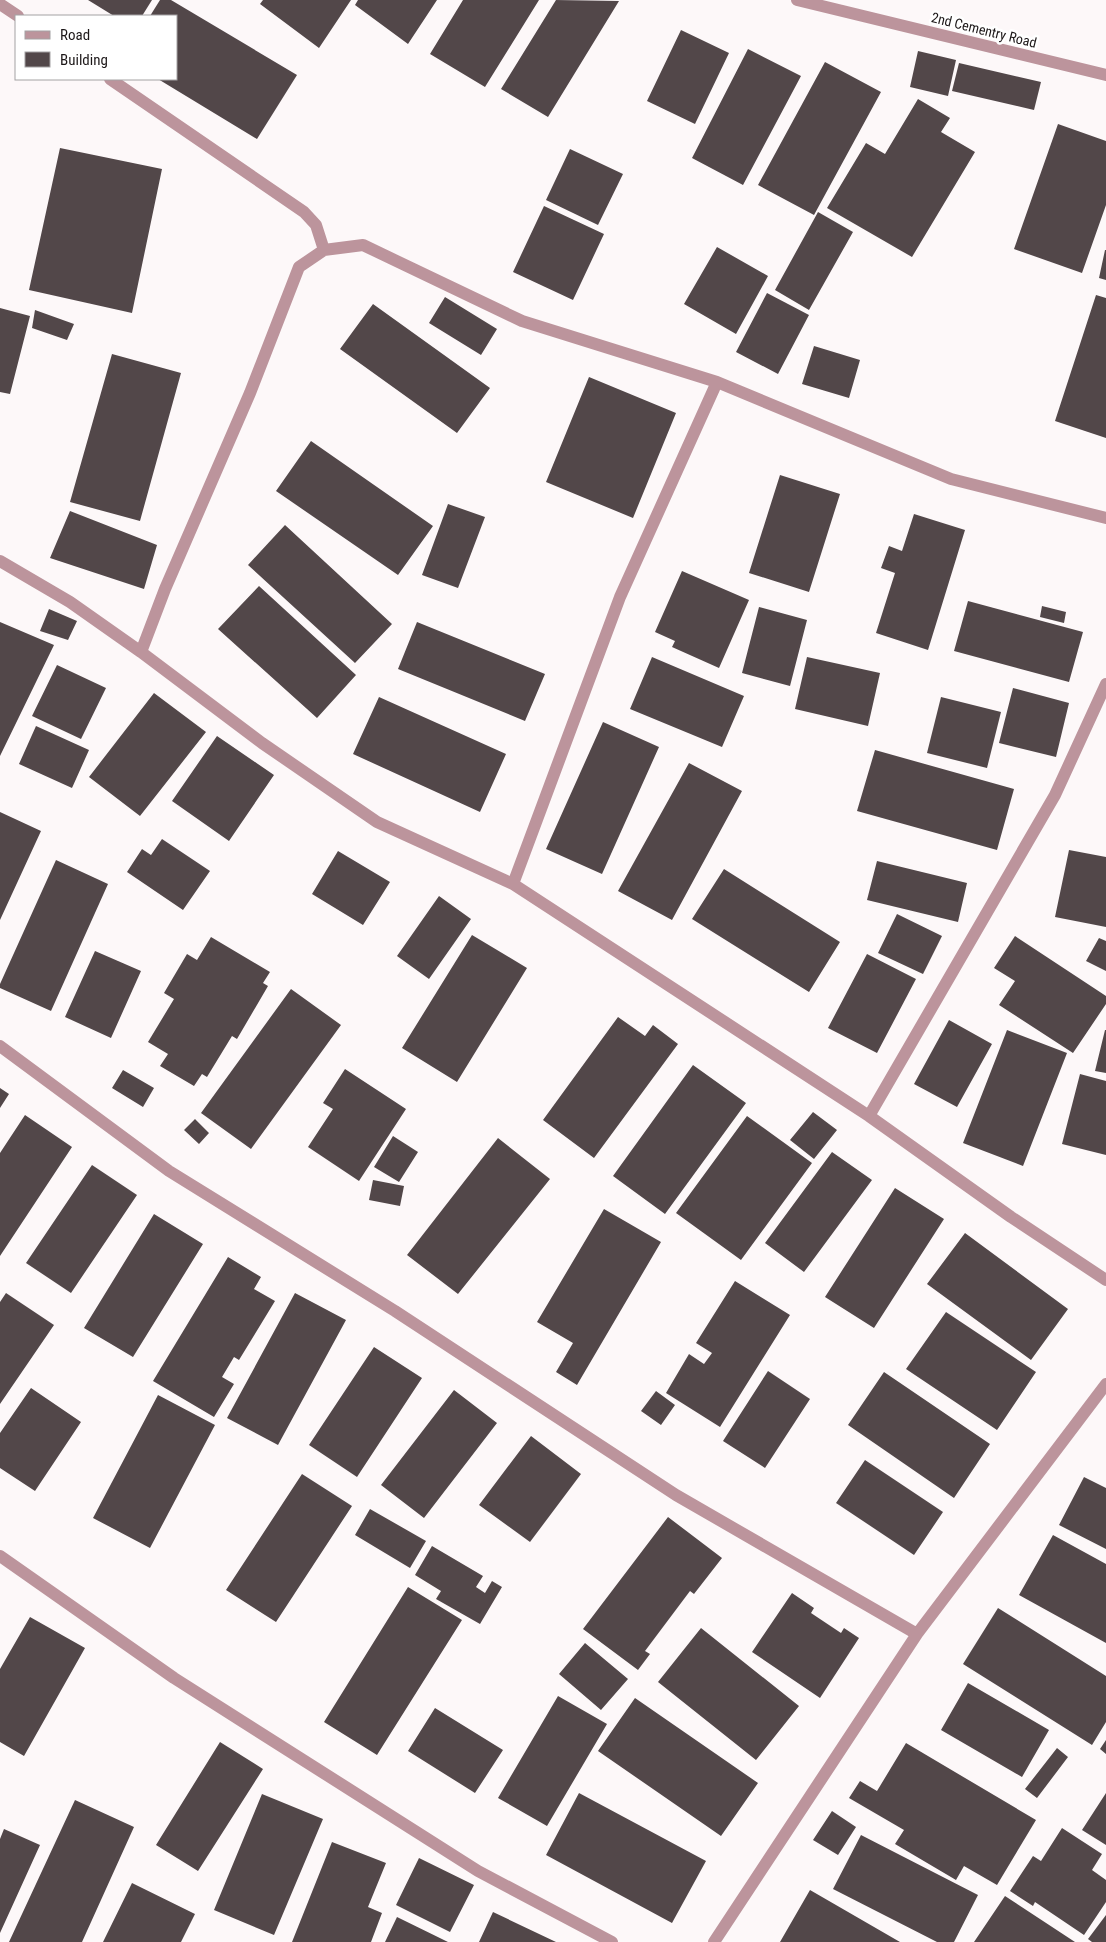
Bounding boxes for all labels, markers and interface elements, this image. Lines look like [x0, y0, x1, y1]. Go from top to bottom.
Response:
street label: 2nd Cementry Road [930, 9, 1038, 51]
legend [15, 15, 178, 80]
text: Road [60, 26, 90, 44]
text: Building [60, 51, 108, 69]

